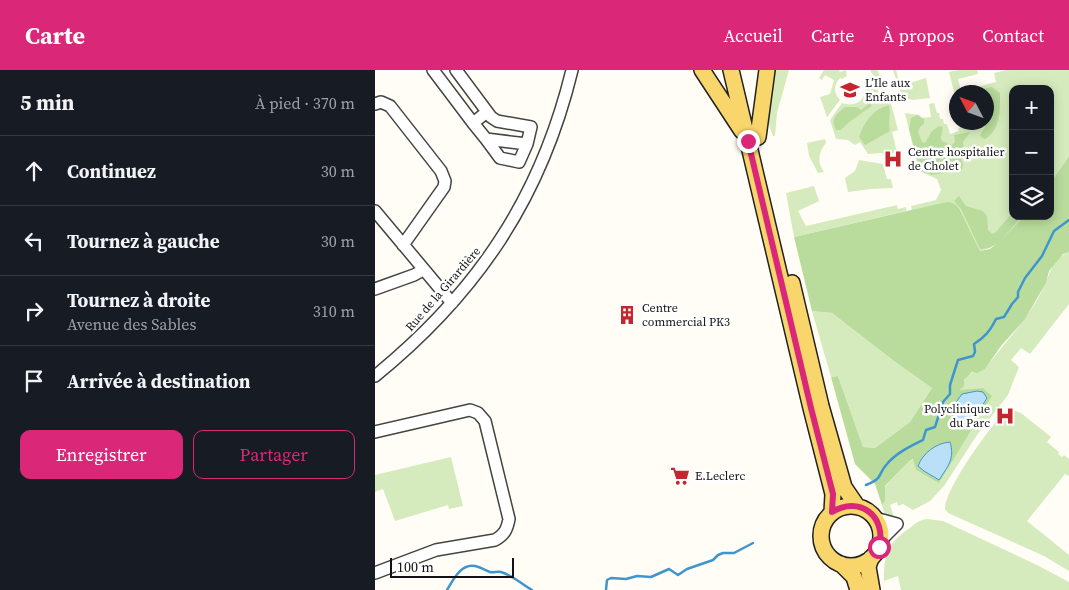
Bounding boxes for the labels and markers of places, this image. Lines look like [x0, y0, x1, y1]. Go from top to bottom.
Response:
place label: L’Ile aux Enfants [865, 75, 911, 105]
school or university icon: L’Ile aux Enfants [839, 79, 861, 101]
place label: Centre hospitalier de Cholet [908, 144, 1005, 174]
hospital icon: Centre hospitalier de Cholet [882, 148, 904, 170]
place label: Centre commercial PK3 [642, 300, 730, 330]
building icon: Centre commercial PK3 [616, 304, 638, 326]
place label: Polyclinique du Parc [924, 401, 990, 431]
hospital icon: Polyclinique du Parc [994, 405, 1016, 427]
supermarket icon: E.Leclerc [669, 465, 691, 487]
place label: E.Leclerc [695, 468, 745, 484]

